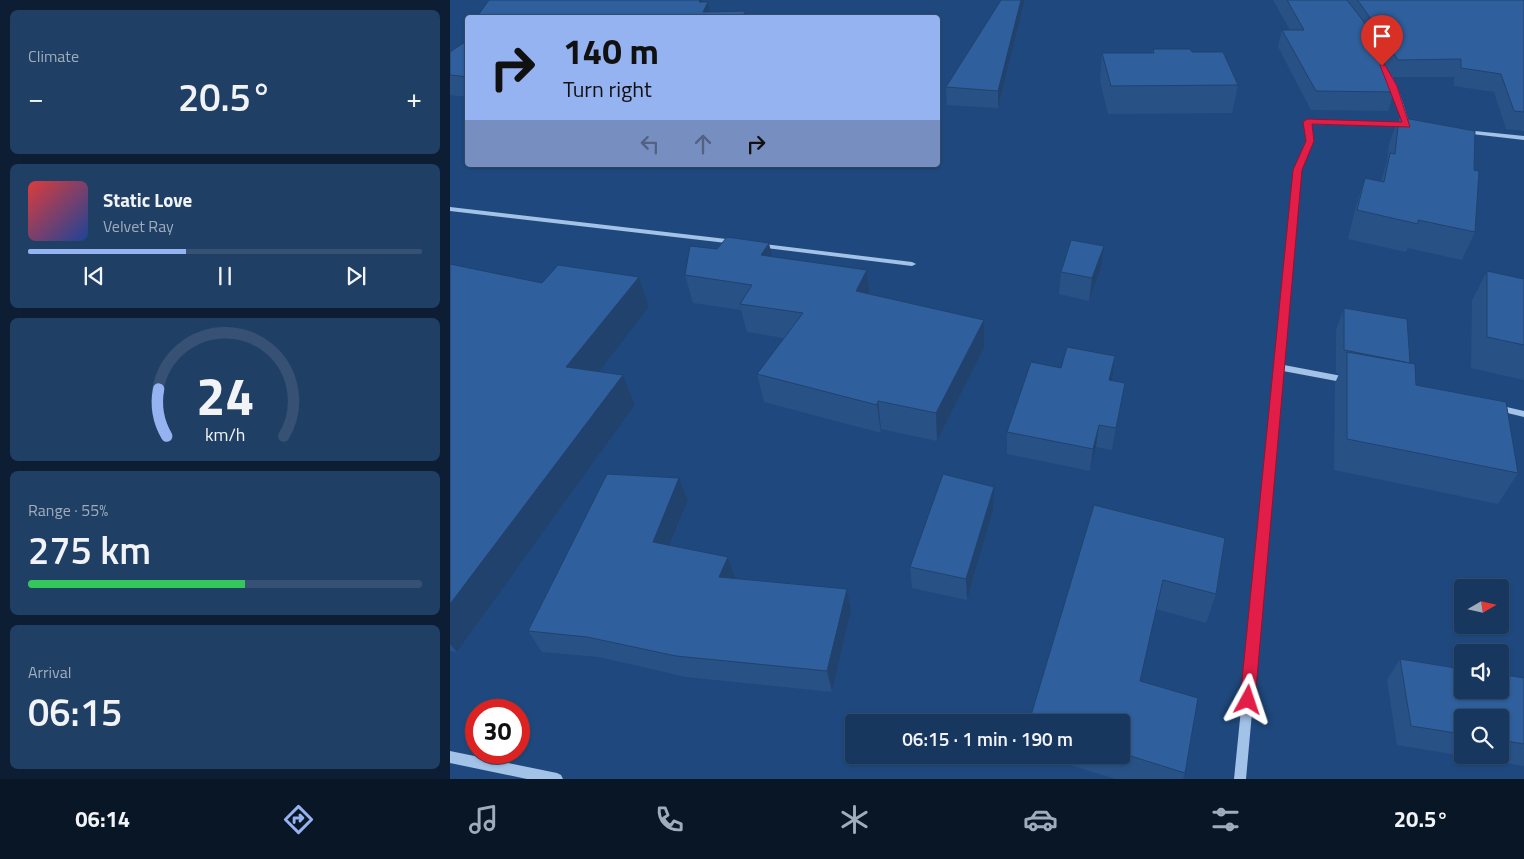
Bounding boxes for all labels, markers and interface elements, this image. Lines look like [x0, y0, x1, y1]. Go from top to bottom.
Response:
pin [1361, 15, 1403, 66]
icon: arrive [1368, 22, 1396, 50]
text: 140 m [563, 24, 659, 78]
icon: right [480, 35, 545, 100]
text: Climate [28, 44, 79, 68]
text: 20.5° [178, 68, 272, 126]
text: Turn right [563, 72, 652, 106]
text: − [28, 76, 44, 119]
text: + [406, 76, 422, 119]
icon: left [636, 130, 664, 158]
icon: ahead [689, 130, 717, 158]
icon: right [742, 130, 770, 158]
text: Static Love [103, 185, 192, 214]
text: Velvet Ray [103, 214, 174, 238]
icon: previous [80, 262, 108, 290]
icon: pause [211, 262, 239, 290]
icon: next [342, 262, 370, 290]
text: 24 [196, 356, 254, 435]
text: km/h [205, 421, 245, 448]
text: Range · 55% [28, 498, 108, 522]
text: 275 km [28, 521, 151, 579]
north arrow [1454, 579, 1509, 634]
map controls [1454, 579, 1509, 764]
button: sound [1454, 644, 1509, 699]
text: Arrival [28, 660, 71, 684]
position arrow [1221, 673, 1273, 725]
text: 06:15 [28, 683, 122, 741]
speed limit sign: 30 [465, 699, 530, 764]
button: search [1454, 709, 1509, 764]
text: 06:15 · 1 min · 190 m [902, 724, 1073, 753]
text: 06:14 [75, 802, 130, 836]
icon: directions [281, 802, 316, 837]
icon: music [466, 802, 501, 837]
icon: phone [652, 802, 687, 837]
icon: climate [837, 802, 872, 837]
icon: car [1023, 802, 1058, 837]
icon: filters [1208, 802, 1243, 837]
text: 20.5° [1394, 802, 1449, 836]

